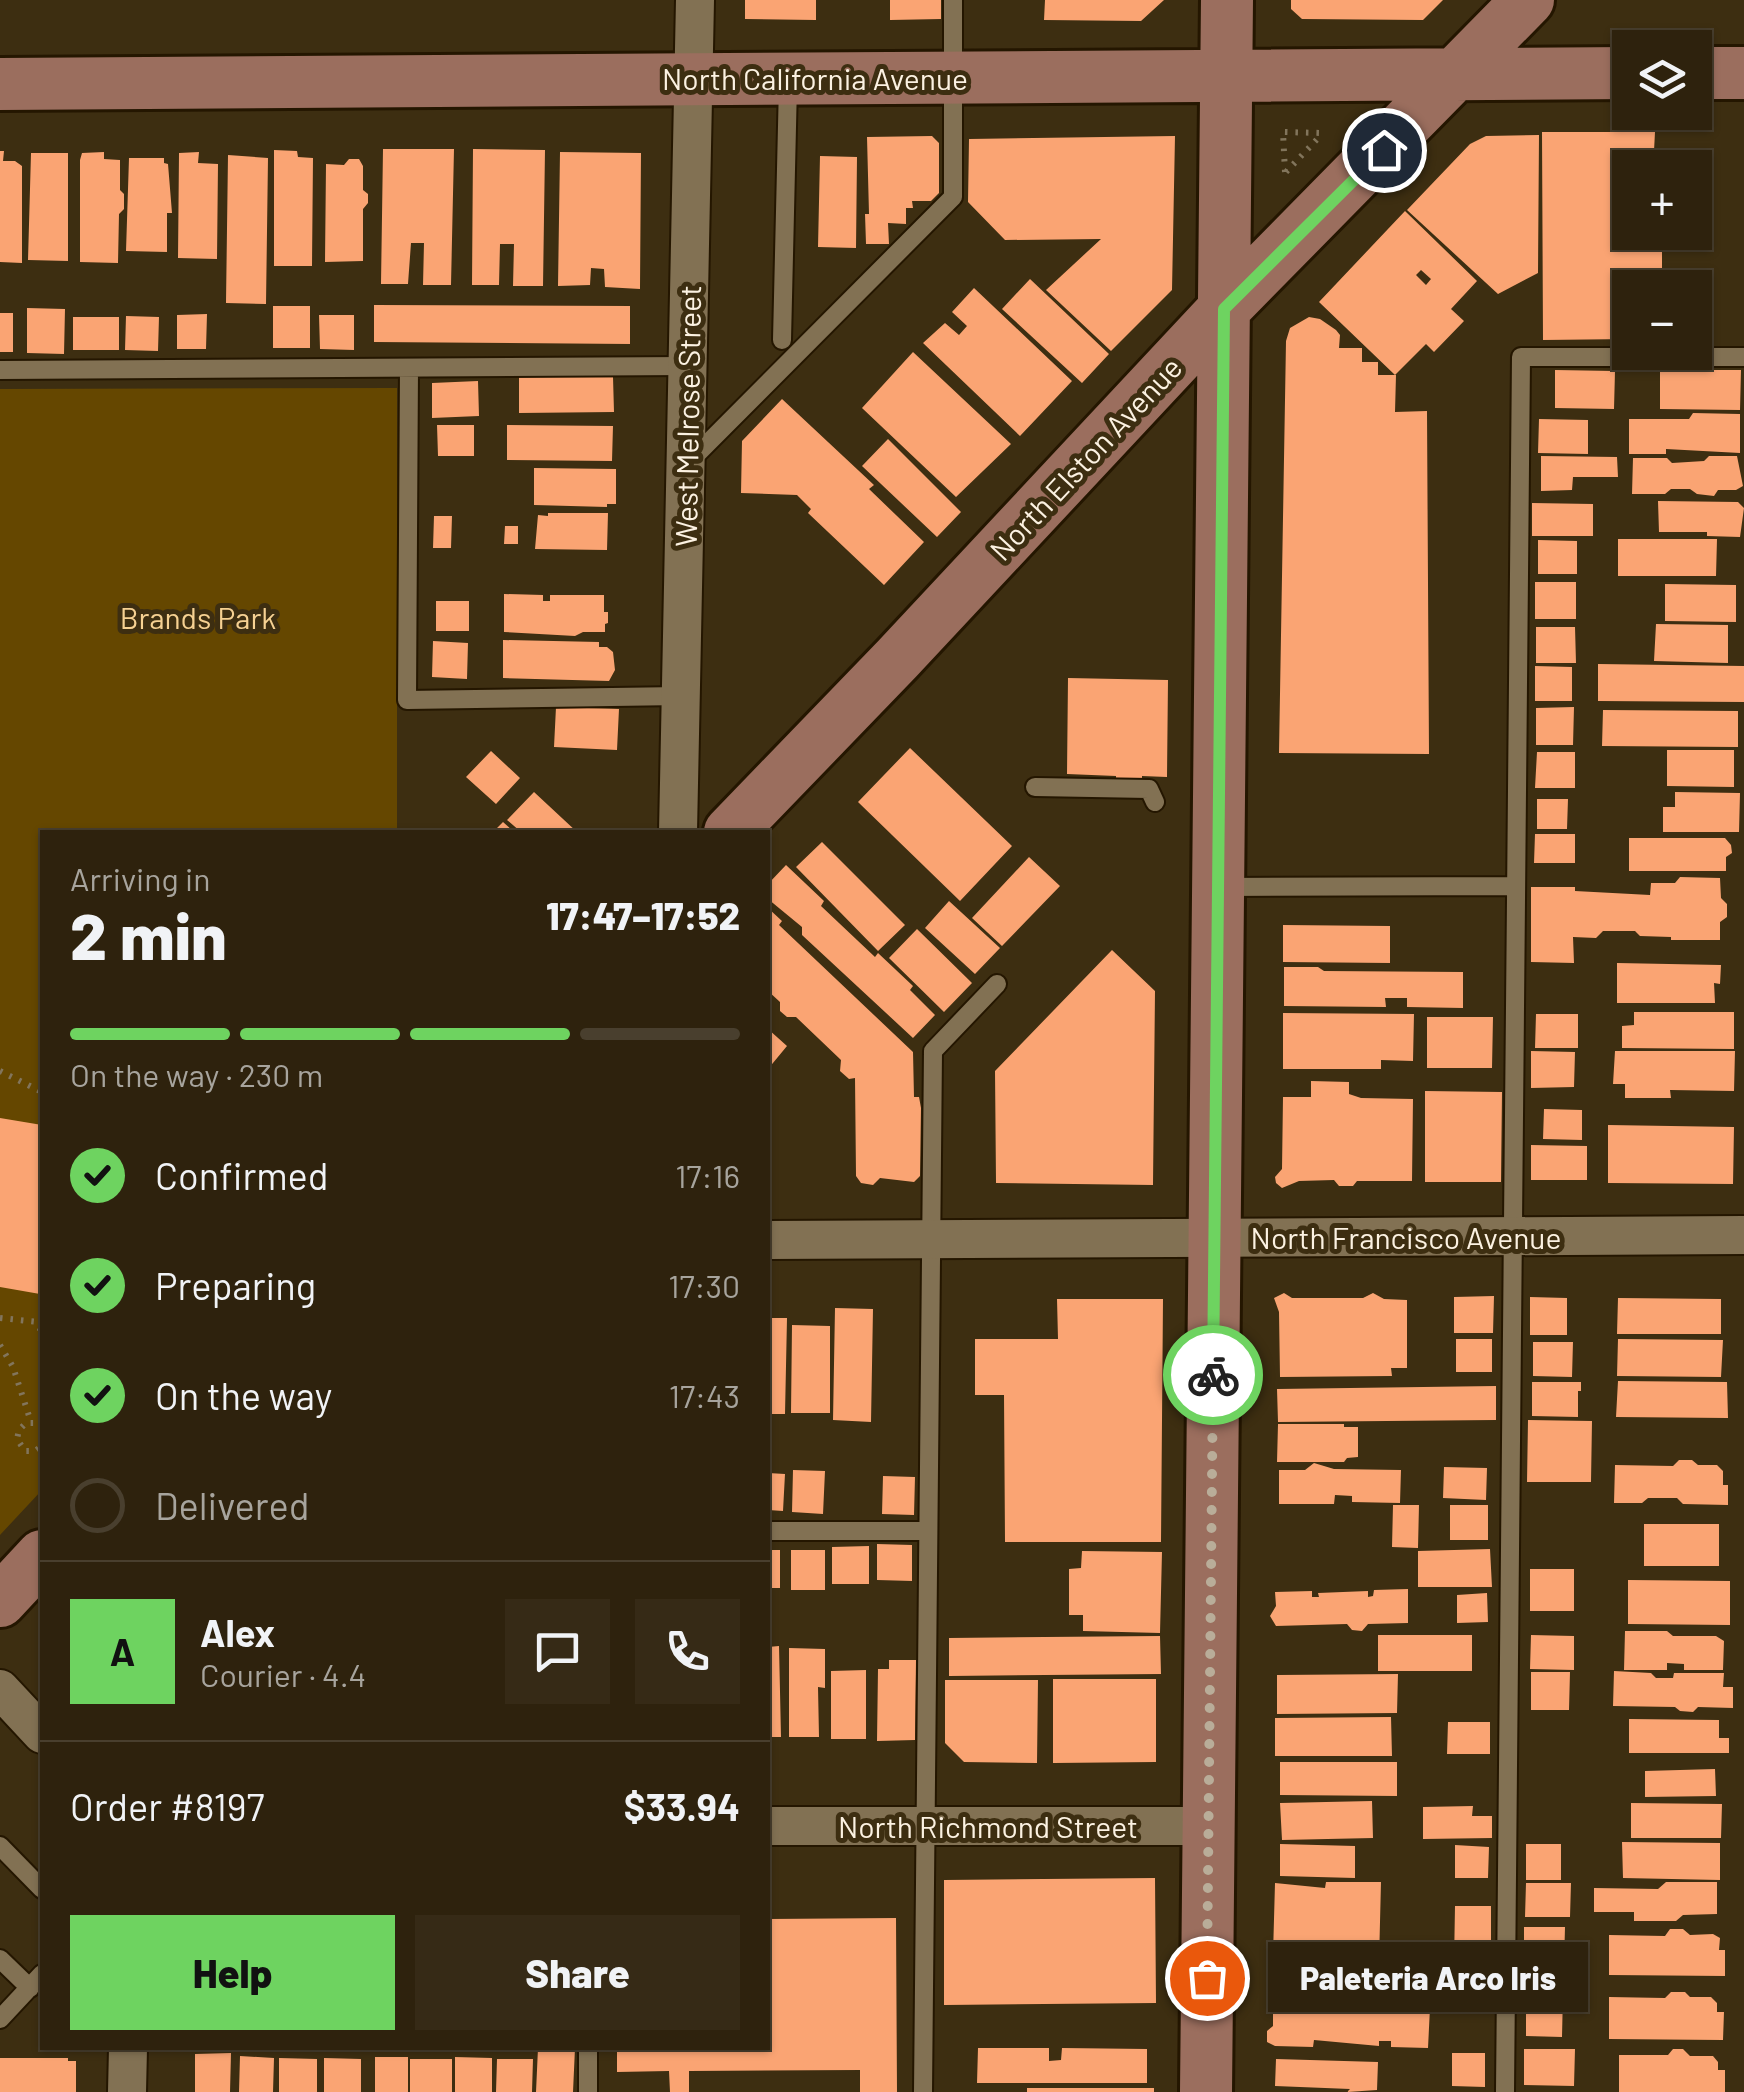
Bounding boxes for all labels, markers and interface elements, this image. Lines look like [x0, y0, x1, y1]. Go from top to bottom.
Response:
map controls [1612, 30, 1712, 370]
button: layers [1612, 30, 1712, 130]
street label: North California Avenue [662, 60, 968, 96]
pin [1342, 108, 1427, 193]
icon: home [1357, 123, 1412, 178]
button: + [1612, 150, 1712, 250]
button: − [1612, 270, 1712, 370]
street label: West Melrose Street [667, 285, 707, 547]
street label: North Elston Avenue [982, 349, 1188, 567]
park label: Brands Park [120, 599, 276, 635]
text: Arriving in [70, 859, 210, 897]
text: 17:47–17:52 [546, 892, 740, 938]
text: 2 min [70, 895, 227, 973]
text: On the way · 230 m [70, 1055, 323, 1093]
icon: check [70, 1148, 125, 1203]
text: Confirmed [155, 1152, 328, 1198]
text: 17:16 [675, 1156, 740, 1194]
street label: North Francisco Avenue [1251, 1219, 1561, 1255]
icon: check [70, 1258, 125, 1313]
text: Preparing [155, 1262, 316, 1308]
text: 17:30 [668, 1266, 740, 1304]
courier [1163, 1325, 1263, 1425]
icon: bike [1186, 1348, 1241, 1403]
icon: check [70, 1368, 125, 1423]
text: On the way [155, 1372, 332, 1418]
text: 17:43 [669, 1376, 740, 1414]
text: Delivered [155, 1482, 309, 1528]
button: chat [505, 1599, 610, 1704]
button: phone [635, 1599, 740, 1704]
text: Alex [200, 1609, 275, 1655]
text: A [110, 1628, 135, 1674]
text: Courier · 4.4 [200, 1655, 366, 1693]
text: Order #8197 [70, 1783, 265, 1829]
text: $33.94 [624, 1783, 740, 1829]
street label: North Richmond Street [838, 1808, 1138, 1844]
button: Help [70, 1915, 395, 2030]
button: Share [415, 1915, 740, 2030]
pin [1165, 1936, 1250, 2021]
callout: Paleteria Arco Iris [1267, 1943, 1587, 2013]
icon: bag [1180, 1951, 1235, 2006]
text: Paleteria Arco Iris [1300, 1958, 1556, 1996]

